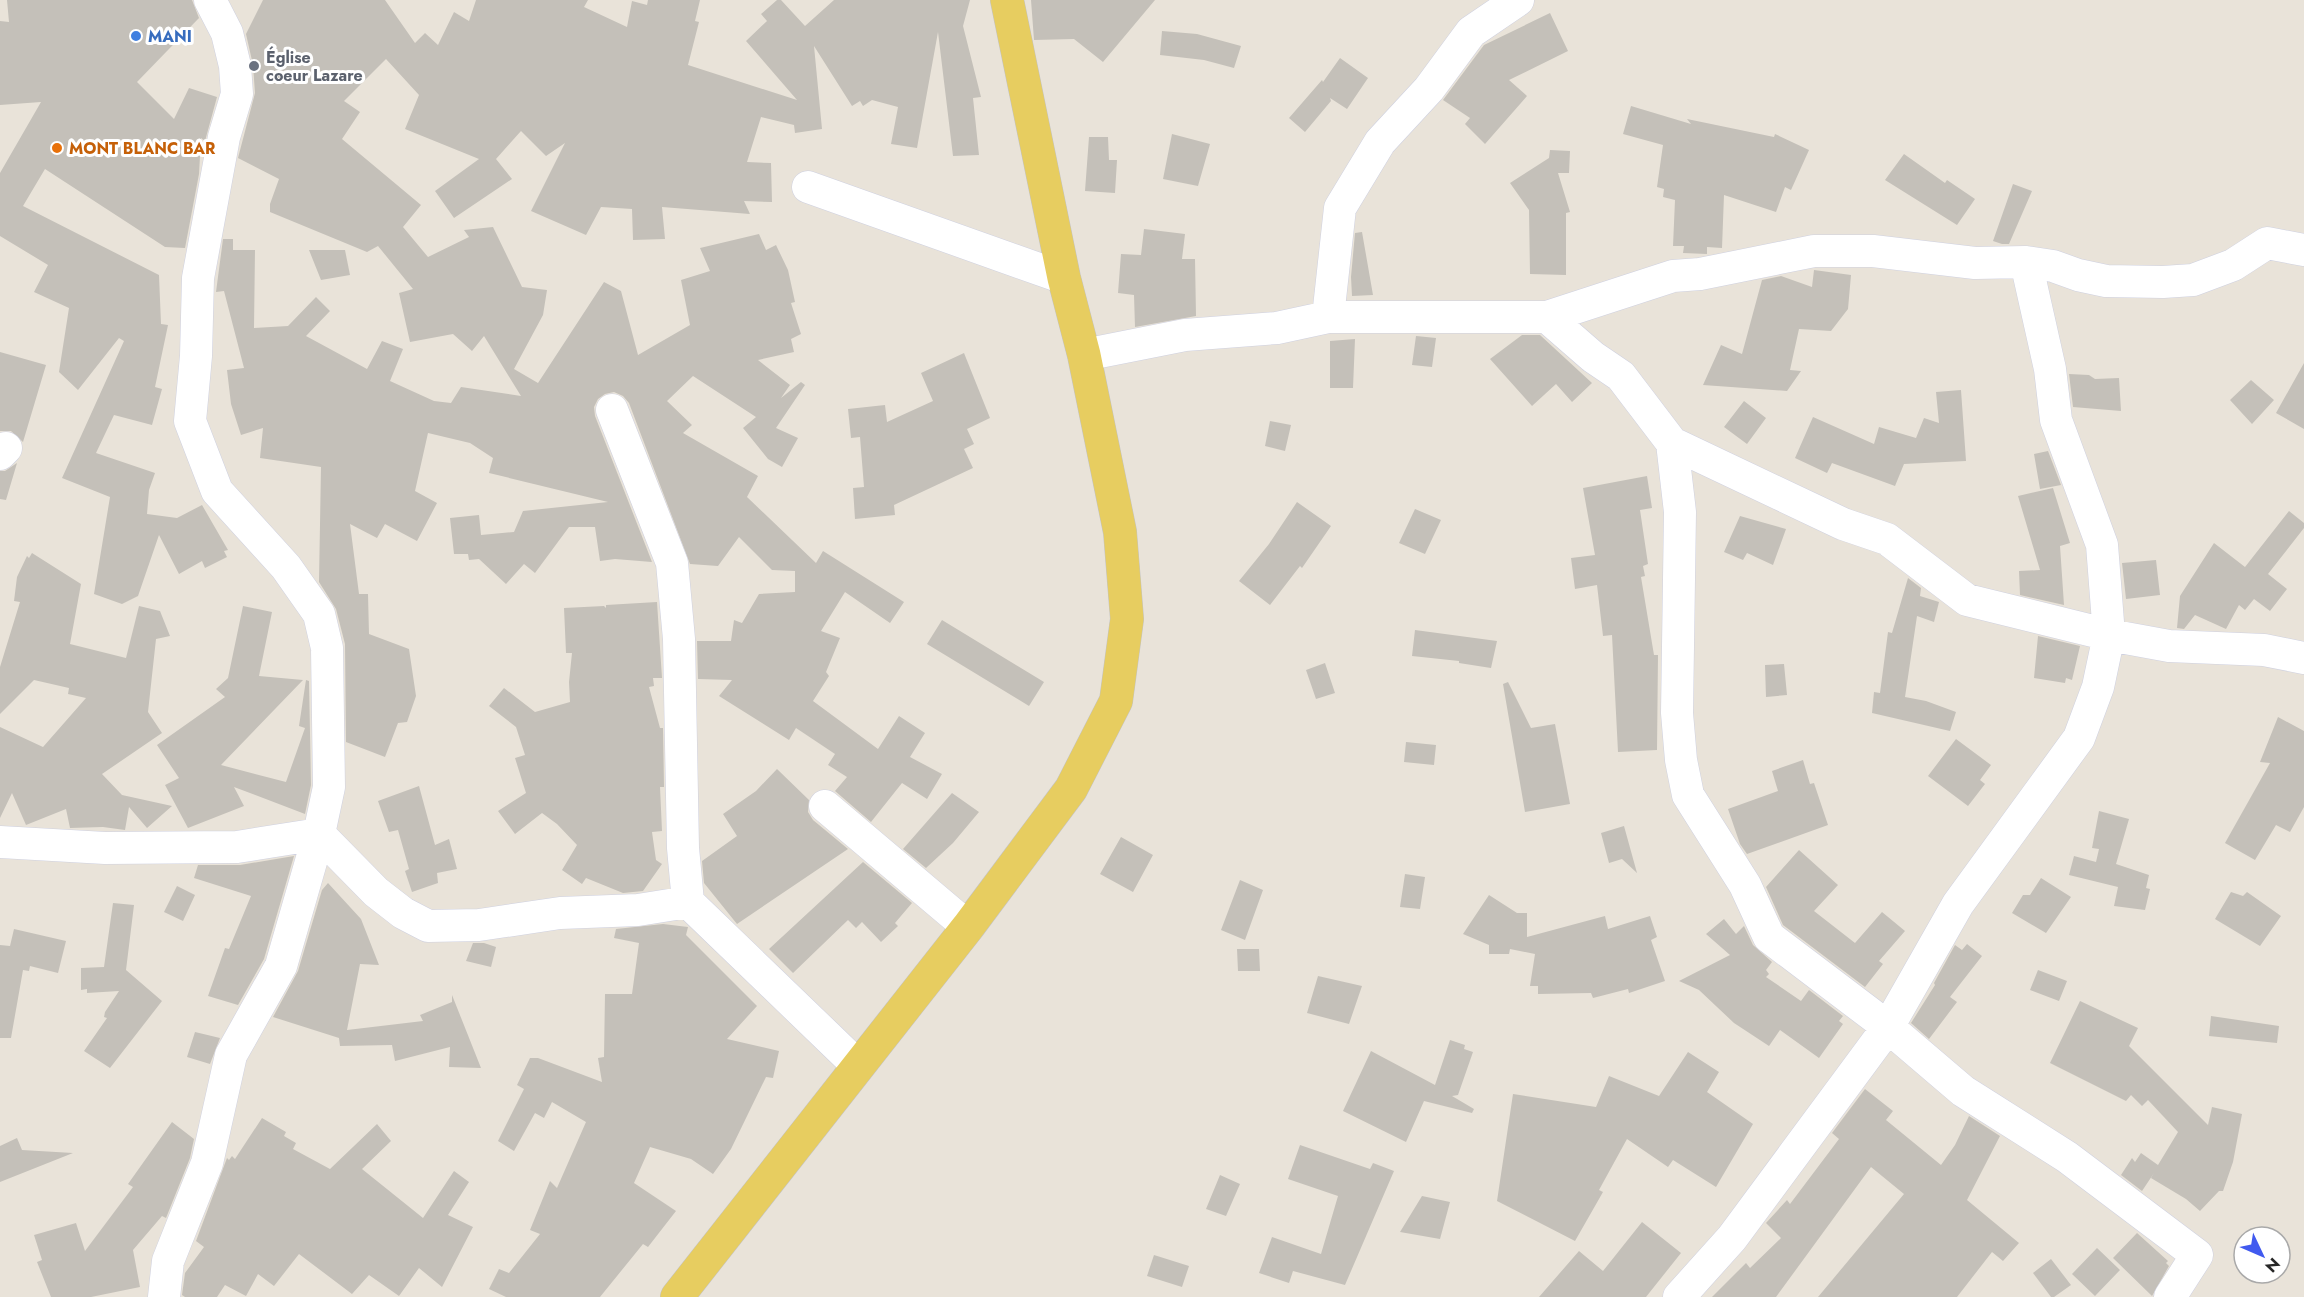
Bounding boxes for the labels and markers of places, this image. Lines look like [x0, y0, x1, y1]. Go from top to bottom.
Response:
place label: MANI [148, 25, 192, 48]
marker: MANI [129, 29, 143, 43]
place label: Église coeur Lazare [266, 46, 363, 87]
marker: Église coeur Lazare [247, 59, 261, 73]
place label: MONT BLANC BAR [69, 137, 216, 160]
marker: MONT BLANC BAR [50, 141, 64, 155]

